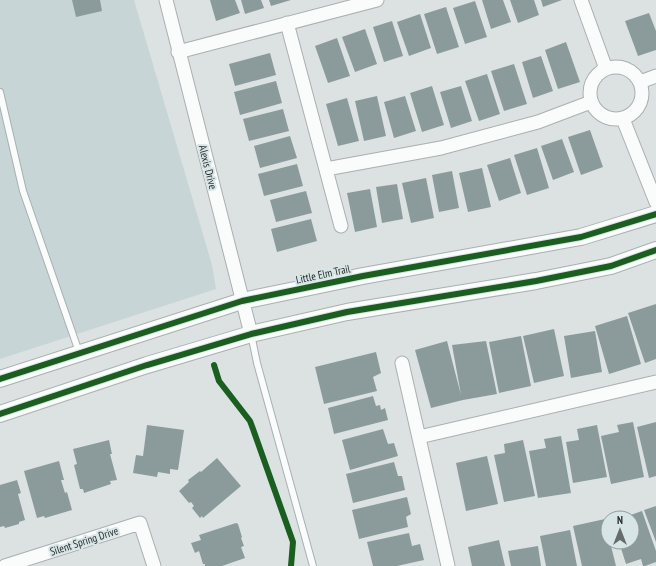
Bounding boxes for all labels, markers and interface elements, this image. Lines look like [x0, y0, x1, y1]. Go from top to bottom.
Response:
street label: Alexis Drive [196, 143, 220, 191]
street label: Little Elm Trail [295, 261, 352, 287]
north arrow [600, 510, 640, 550]
text: N [617, 513, 623, 527]
street label: Silent Spring Drive [48, 523, 120, 559]

